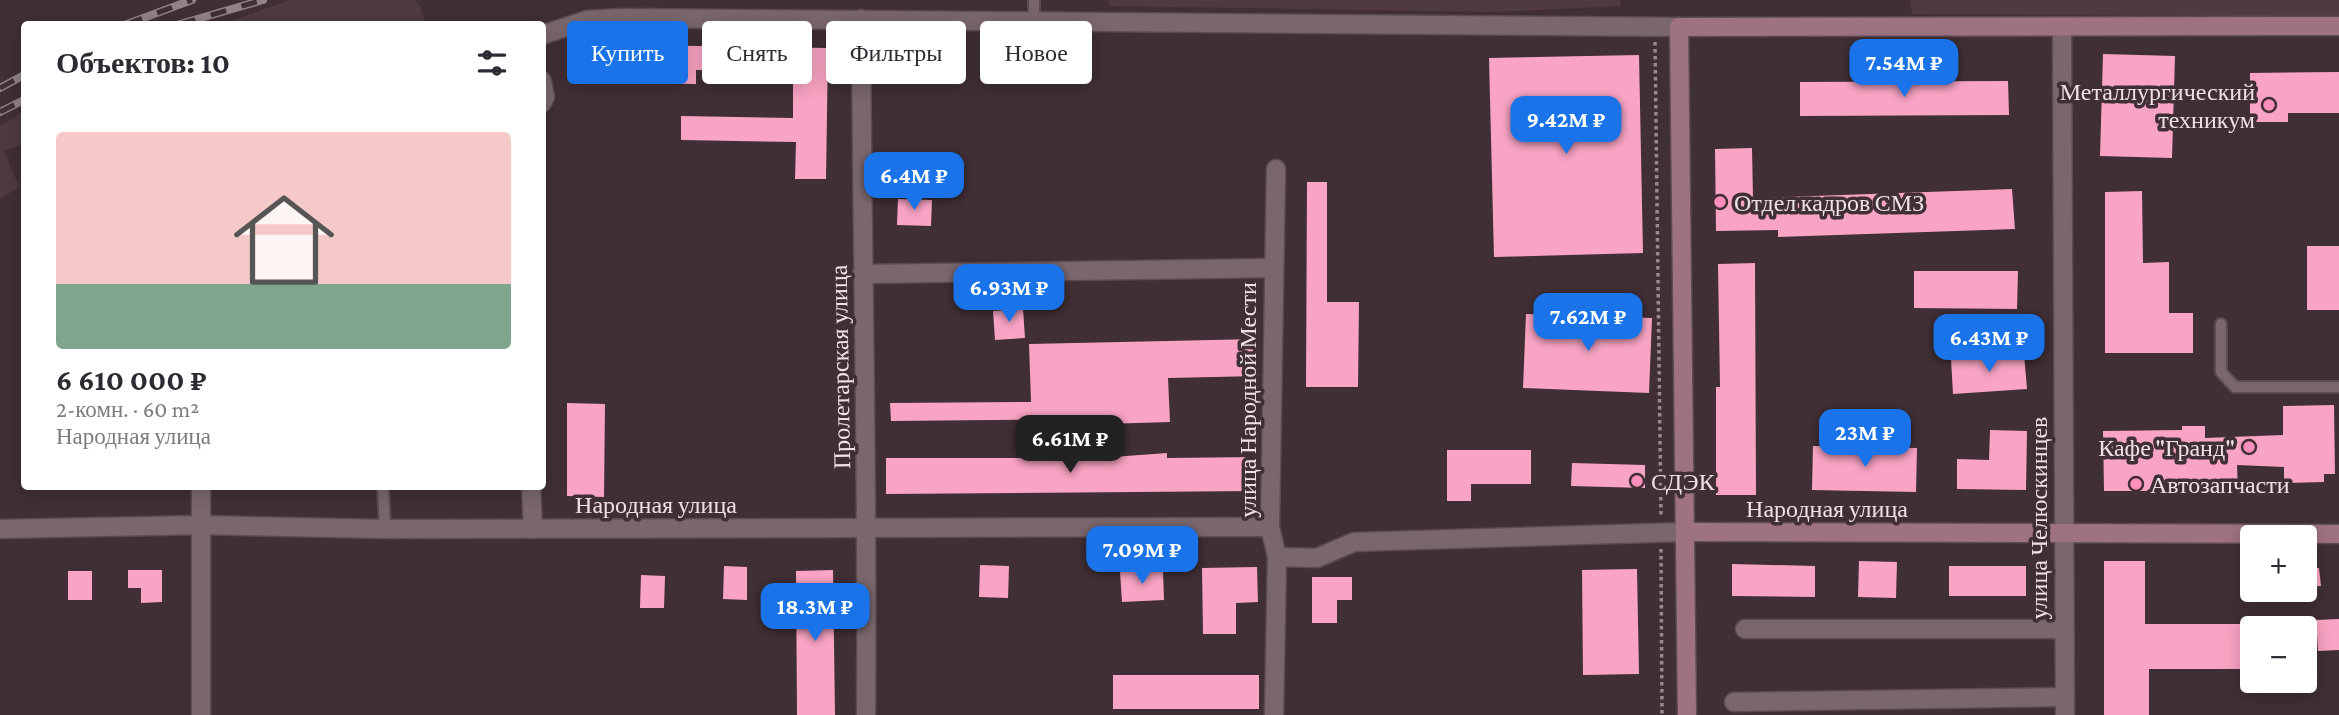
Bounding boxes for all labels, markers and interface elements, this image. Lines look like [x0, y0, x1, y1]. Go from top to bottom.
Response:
chip: Купить [567, 21, 688, 84]
chip: Снять [702, 21, 812, 84]
chip: Фильтры [826, 21, 966, 84]
chip: Новое [980, 21, 1092, 84]
pin: 7.54M ₽ [1839, 40, 1969, 99]
icon: filters [473, 44, 511, 82]
text: Объектов: 10 [56, 46, 230, 79]
text: 7.54M ₽ [1865, 49, 1943, 75]
place label: Металлургический техникум [2060, 78, 2255, 133]
pin: 9.42M ₽ [1501, 96, 1631, 156]
marker: Металлургический техникум [2261, 97, 2277, 113]
text: 9.42M ₽ [1526, 106, 1606, 132]
pin: 6.4M ₽ [857, 152, 971, 212]
text: 6.4M ₽ [880, 162, 948, 188]
icon: home [221, 177, 347, 303]
place label: Отдел кадров СМЗ [1734, 189, 1924, 216]
marker: Отдел кадров СМЗ [1712, 194, 1728, 210]
street label: Пролетарская улица [825, 264, 855, 469]
pin: 6.93M ₽ [944, 264, 1074, 324]
text: 6.93M ₽ [969, 274, 1049, 300]
street label: улица Народной Мести [1234, 282, 1261, 518]
pin: 7.62M ₽ [1523, 294, 1653, 353]
text: 7.62M ₽ [1549, 303, 1627, 329]
pin: 6.43M ₽ [1924, 314, 2054, 374]
text: 6.43M ₽ [1950, 324, 2028, 350]
text: 6 610 000 ₽ [56, 363, 207, 396]
text: 2-комн. · 60 m² [56, 396, 199, 422]
pin: 23M ₽ [1816, 410, 1914, 469]
pin: 6.61M ₽ [1005, 416, 1135, 475]
street label: улица Челюскинцев [2025, 417, 2052, 619]
text: 23M ₽ [1835, 419, 1895, 445]
text: Народная улица [56, 423, 211, 449]
text: 6.61M ₽ [1032, 425, 1108, 451]
place label: Кафе "Гранд" [2098, 434, 2235, 461]
marker: Кафе "Гранд" [2241, 439, 2257, 455]
place label: СДЭК [1651, 468, 1716, 495]
place label: Автозапчасти [2150, 471, 2290, 498]
marker: СДЭК [1629, 473, 1645, 489]
marker: Автозапчасти [2128, 476, 2144, 492]
street label: Народная улица [575, 491, 737, 518]
street label: Народная улица [1746, 495, 1908, 522]
map controls [2240, 525, 2317, 693]
button: + [2240, 525, 2317, 602]
pin: 7.09M ₽ [1077, 526, 1207, 586]
text: 7.09M ₽ [1102, 536, 1182, 562]
pin: 18.3M ₽ [750, 584, 880, 643]
text: 18.3M ₽ [777, 593, 853, 619]
button: − [2240, 616, 2317, 693]

